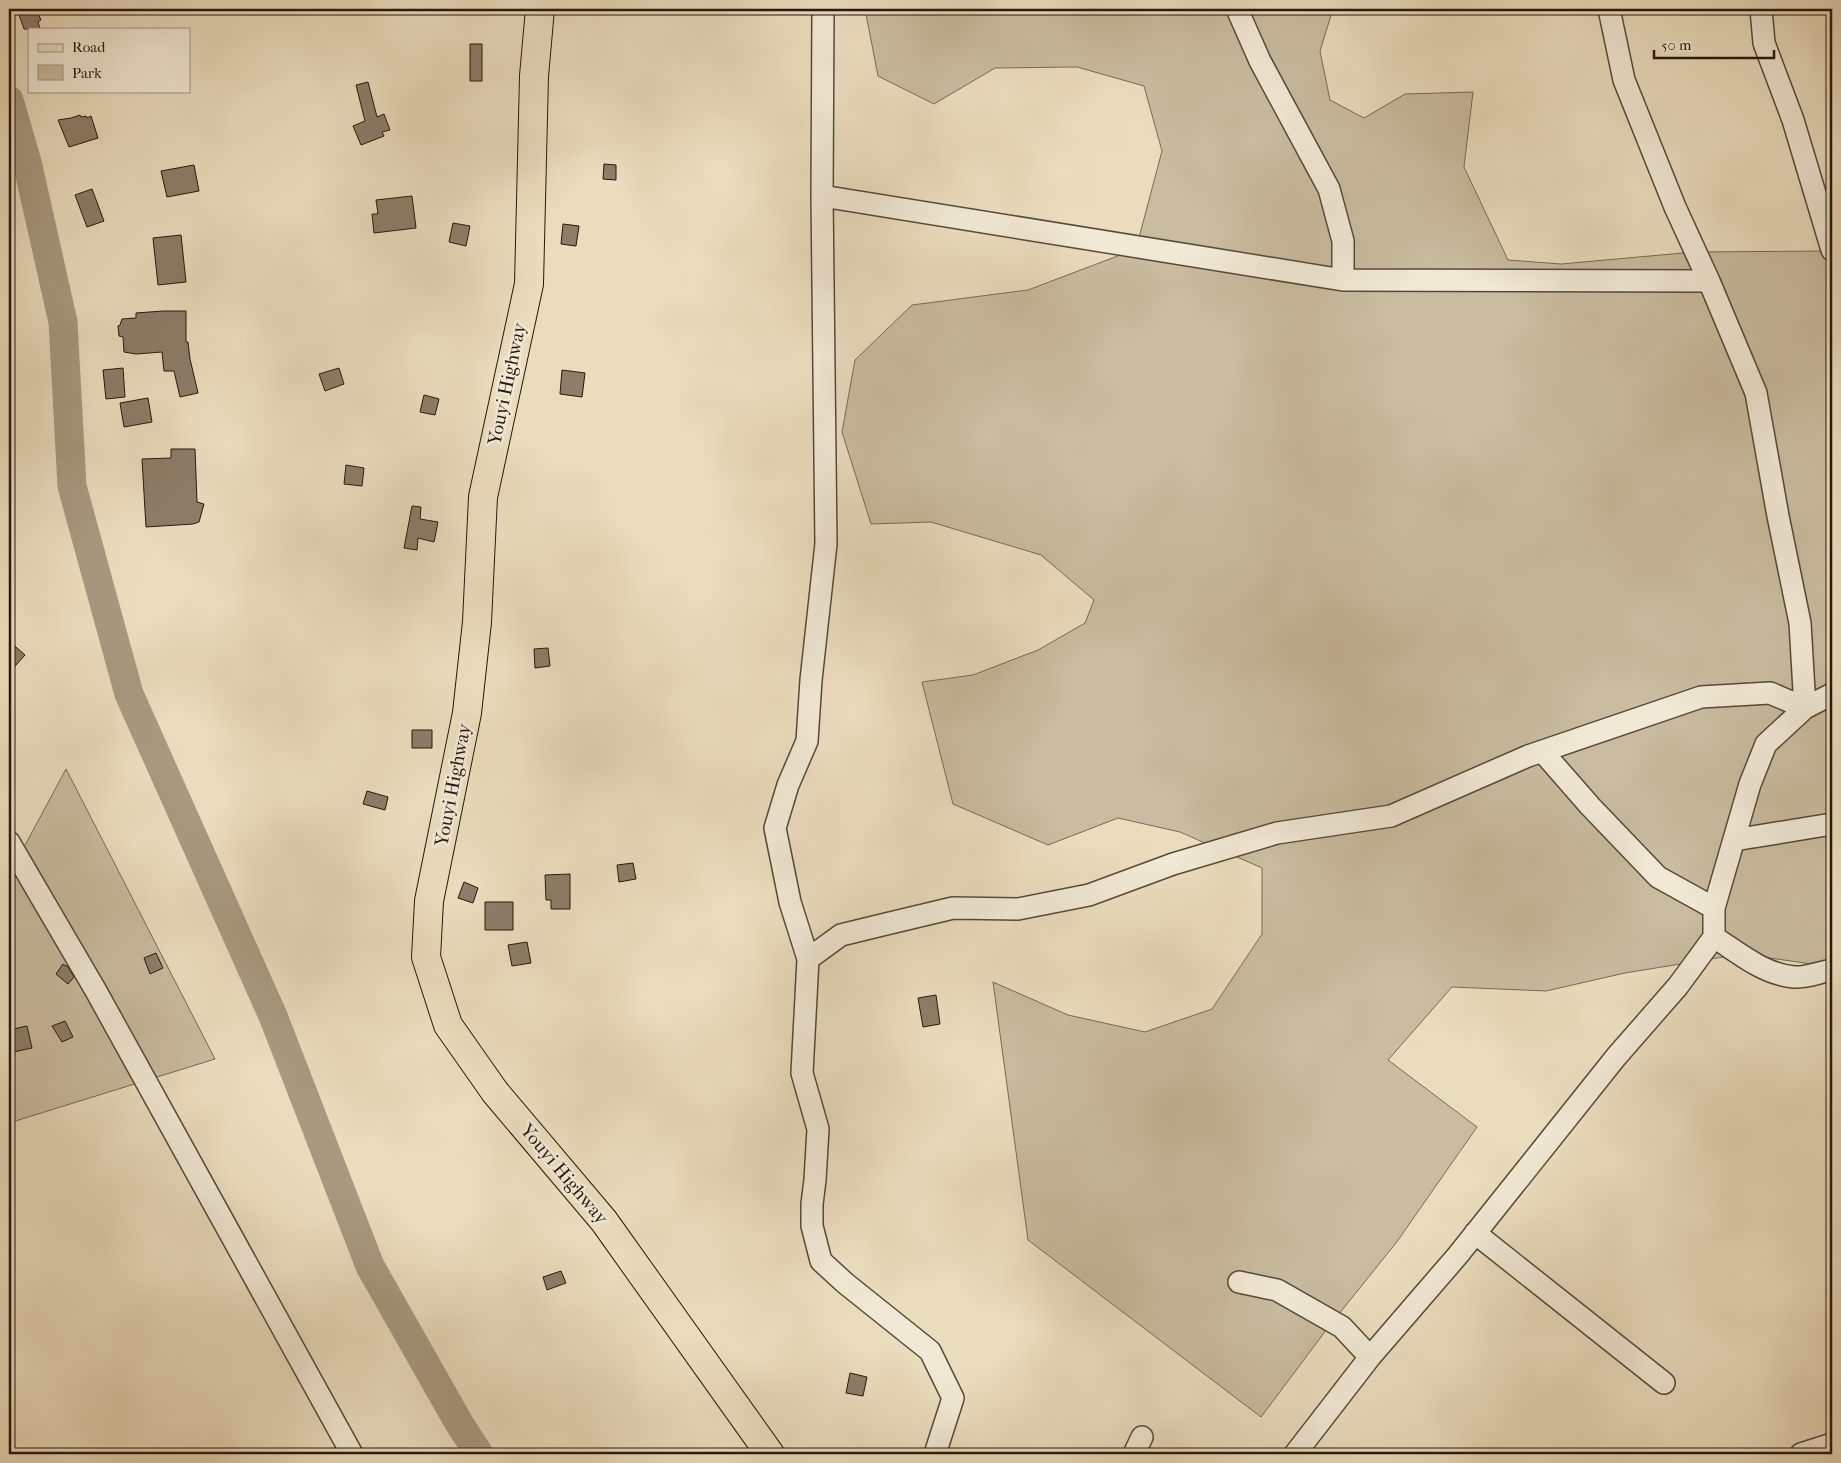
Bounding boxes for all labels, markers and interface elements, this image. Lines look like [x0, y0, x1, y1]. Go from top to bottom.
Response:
legend [28, 28, 190, 92]
scale bar [1654, 28, 1774, 60]
text: 50 m [1661, 36, 1692, 54]
text: Road [72, 38, 106, 56]
text: Park [72, 64, 102, 82]
street label: Youyi Highway [483, 320, 531, 448]
street label: Youyi Highway [430, 721, 476, 849]
street label: Youyi Highway [515, 1119, 613, 1229]

